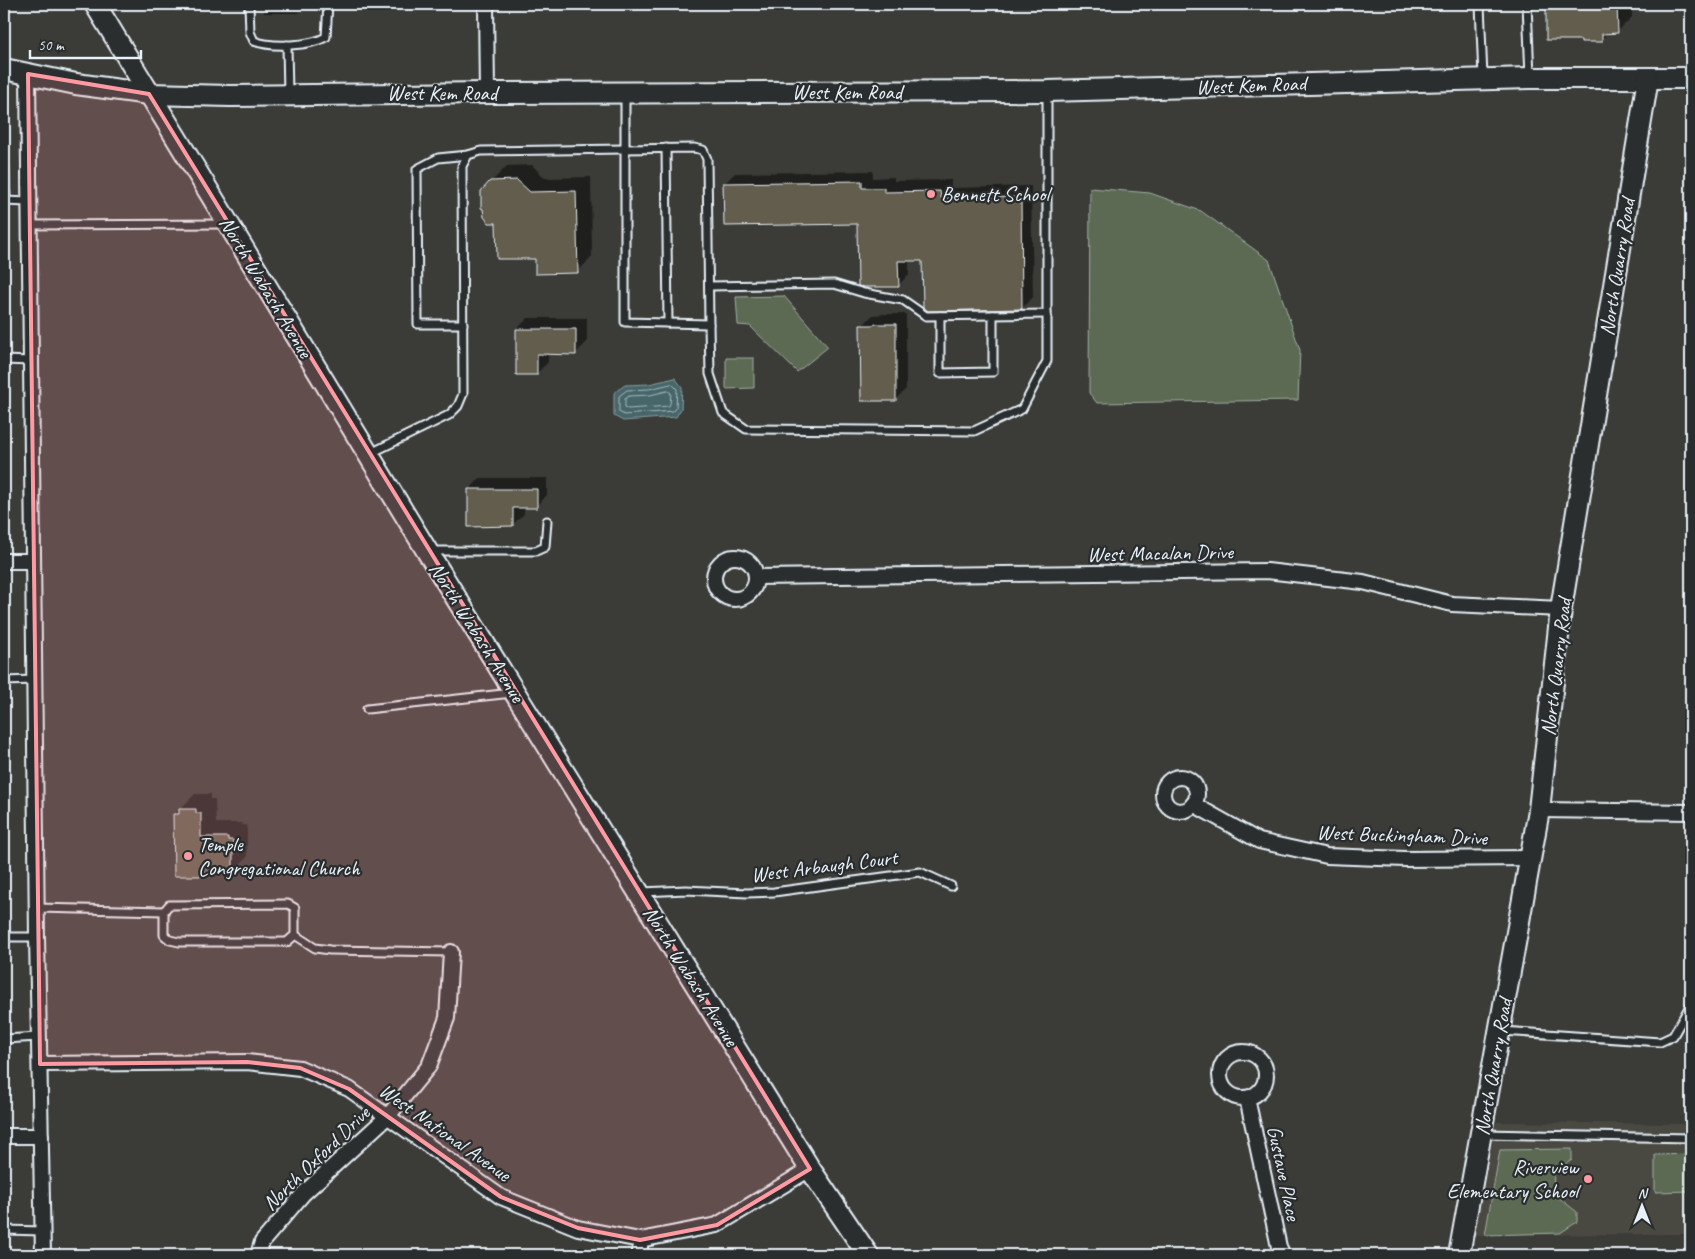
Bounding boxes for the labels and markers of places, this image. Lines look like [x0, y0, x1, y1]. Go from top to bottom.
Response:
place label: Bennett School [941, 181, 1052, 207]
marker: Bennett School [925, 188, 937, 200]
place label: Temple Congregational Church [198, 831, 361, 881]
marker: Temple Congregational Church [182, 850, 194, 862]
place label: Riverview Elementary School [1447, 1154, 1581, 1204]
marker: Riverview Elementary School [1582, 1173, 1594, 1185]

